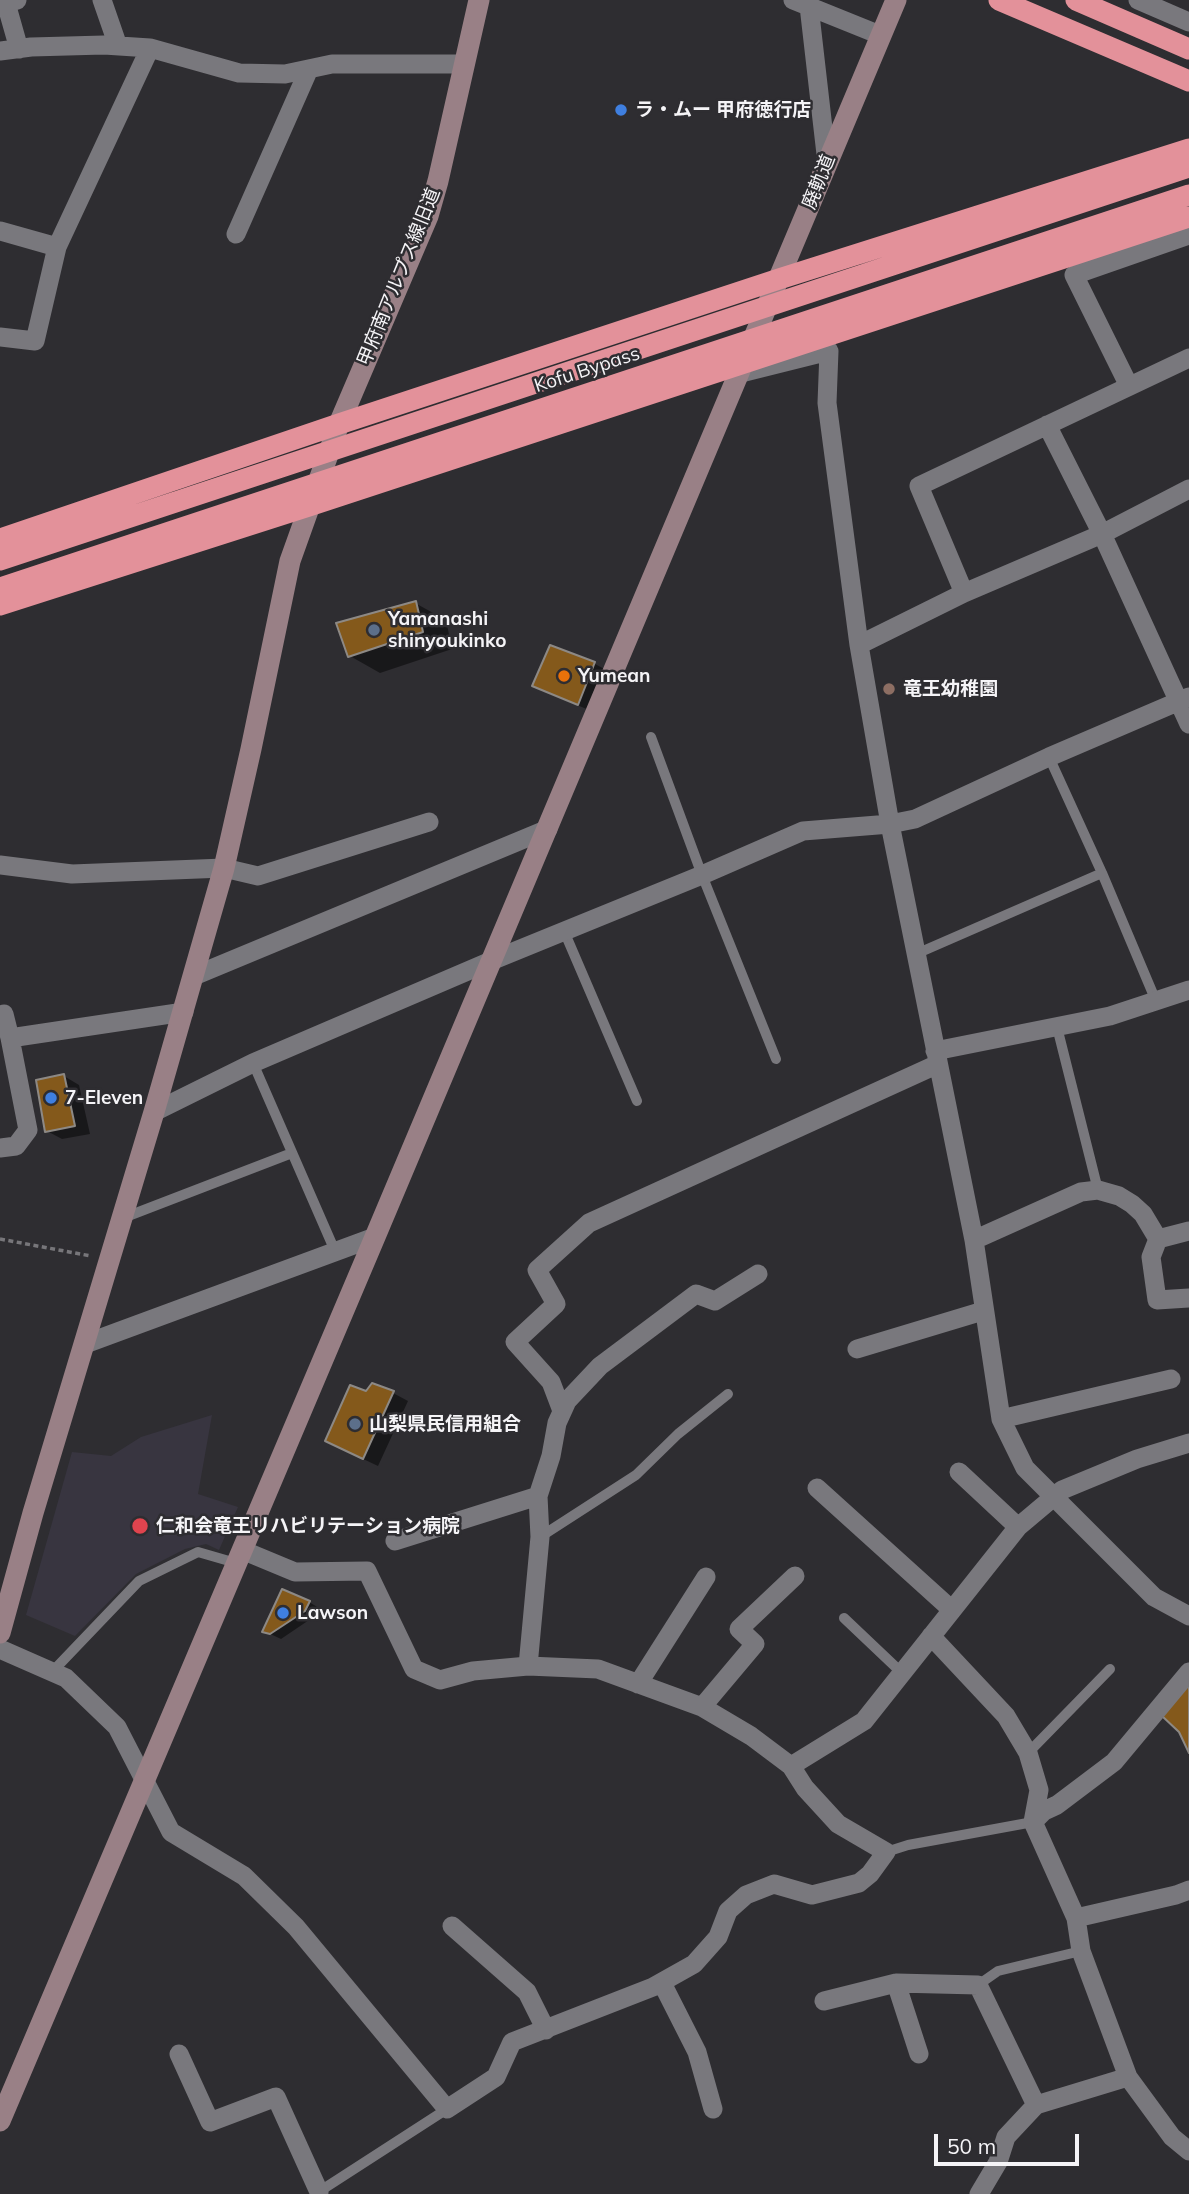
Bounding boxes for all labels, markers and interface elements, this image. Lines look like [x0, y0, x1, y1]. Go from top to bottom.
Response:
place label: ラ・ムー 甲府徳行店 [635, 99, 811, 121]
marker: ラ・ムー 甲府徳行店 [613, 102, 629, 118]
street label: 廃軌道 [798, 151, 840, 213]
street label: 甲府南アルプス線旧道 [353, 185, 445, 369]
street label: Kofu Bypass [531, 342, 643, 398]
place label: Yamanashi shinyoukinko [388, 608, 506, 652]
marker: Yamanashi shinyoukinko [366, 622, 382, 638]
place label: Yumean [578, 665, 651, 687]
marker: Yumean [556, 668, 572, 684]
place label: 竜王幼稚園 [903, 678, 998, 700]
marker: 竜王幼稚園 [881, 681, 897, 697]
place label: 7-Eleven [65, 1087, 143, 1109]
marker: 7-Eleven [43, 1090, 59, 1106]
place label: 山梨県民信用組合 [369, 1413, 521, 1435]
marker: 山梨県民信用組合 [347, 1416, 363, 1432]
place label: 仁和会竜王リハビリテーション病院 [156, 1515, 460, 1537]
marker: 仁和会竜王リハビリテーション病院 [130, 1516, 150, 1536]
place label: Lawson [297, 1602, 368, 1624]
marker: Lawson [275, 1605, 291, 1621]
scale bar [937, 2120, 1082, 2164]
text: 50 m [947, 2133, 996, 2159]

